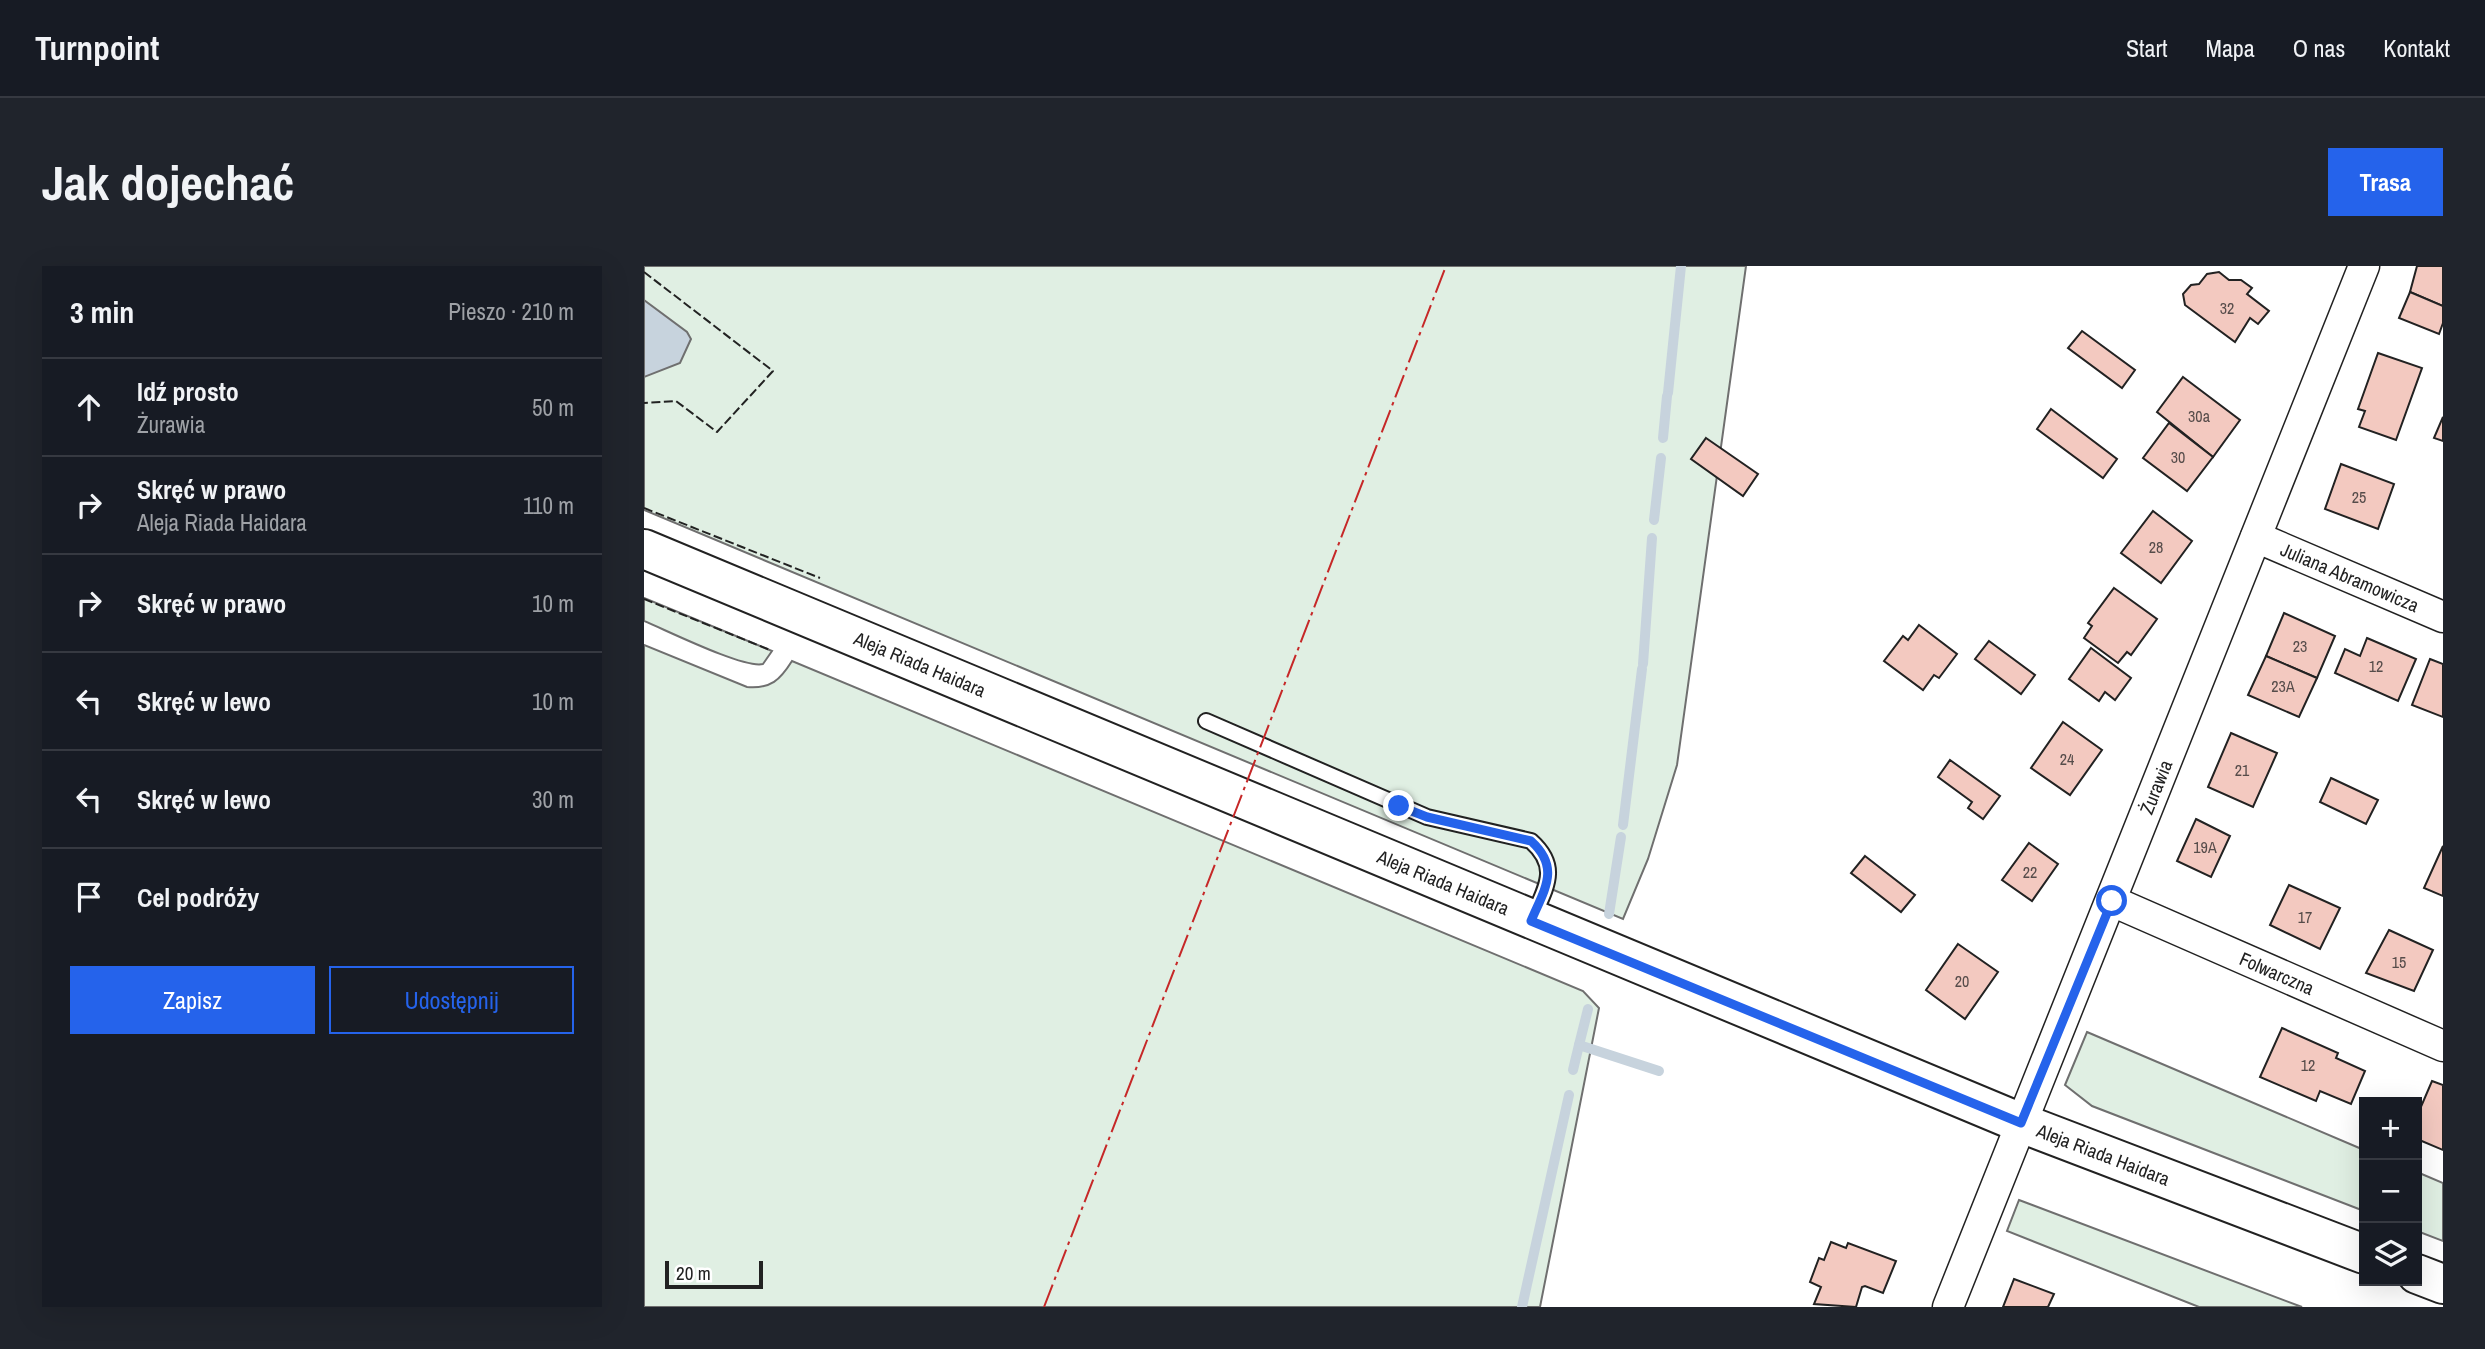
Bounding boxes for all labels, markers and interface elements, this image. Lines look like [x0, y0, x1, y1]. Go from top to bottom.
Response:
text: Turnpoint [35, 26, 159, 70]
text: Start [2126, 32, 2168, 64]
text: Mapa [2206, 32, 2255, 64]
text: O nas [2293, 32, 2345, 64]
text: Kontakt [2383, 32, 2450, 64]
button: Trasa [2328, 148, 2443, 216]
text: Jak dojechać [42, 149, 294, 215]
text: 3 min [70, 292, 134, 332]
text: Pieszo · 210 m [448, 296, 574, 327]
house number: 32 [2220, 297, 2234, 319]
text: Idź prosto [137, 374, 239, 409]
icon: ahead [70, 388, 108, 426]
text: 50 m [532, 392, 574, 423]
house number: 30a [2188, 405, 2211, 427]
text: Żurawia [137, 409, 205, 440]
house number: 30 [2171, 446, 2185, 468]
text: Skręć w prawo [137, 472, 286, 507]
icon: right [70, 486, 108, 524]
house number: 25 [2352, 486, 2366, 508]
text: 110 m [523, 490, 574, 521]
text: Aleja Riada Haidara [137, 507, 307, 538]
house number: 28 [2149, 536, 2163, 558]
street label: Juliana Abramowicza [2277, 536, 2423, 618]
icon: right [70, 584, 108, 622]
text: Skręć w prawo [137, 586, 286, 621]
text: 10 m [532, 588, 574, 619]
street label: Aleja Riada Haidara [849, 625, 990, 703]
house number: 23 [2293, 635, 2307, 657]
house number: 12 [2369, 655, 2383, 677]
house number: 23A [2271, 675, 2295, 697]
icon: left [70, 682, 108, 720]
text: Skręć w lewo [137, 684, 271, 719]
text: 10 m [532, 686, 574, 717]
house number: 24 [2060, 748, 2074, 770]
street label: Żurawia [2133, 756, 2178, 818]
house number: 21 [2235, 759, 2250, 781]
icon: left [70, 780, 108, 818]
text: Skręć w lewo [137, 782, 271, 817]
text: 30 m [532, 784, 574, 815]
route end [1383, 790, 1414, 821]
house number: 19A [2193, 836, 2217, 858]
street label: Aleja Riada Haidara [1373, 843, 1513, 921]
house number: 22 [2023, 861, 2037, 883]
icon: arrive [70, 878, 108, 916]
text: Cel podróży [137, 880, 259, 915]
route start [2096, 885, 2127, 916]
house number: 17 [2298, 906, 2312, 928]
street label: Folwarczna [2235, 945, 2319, 1001]
house number: 15 [2392, 951, 2406, 973]
button: Zapisz [70, 966, 315, 1034]
button: Udostępnij [329, 966, 574, 1034]
house number: 20 [1955, 970, 1969, 992]
house number: 12 [2301, 1054, 2315, 1076]
map controls [2359, 1097, 2422, 1286]
button: + [2359, 1097, 2422, 1160]
street label: Aleja Riada Haidara [2032, 1117, 2174, 1192]
button: − [2359, 1160, 2422, 1223]
button: layers [2359, 1223, 2422, 1286]
scale bar [665, 1258, 763, 1290]
text: 20 m [676, 1260, 711, 1286]

